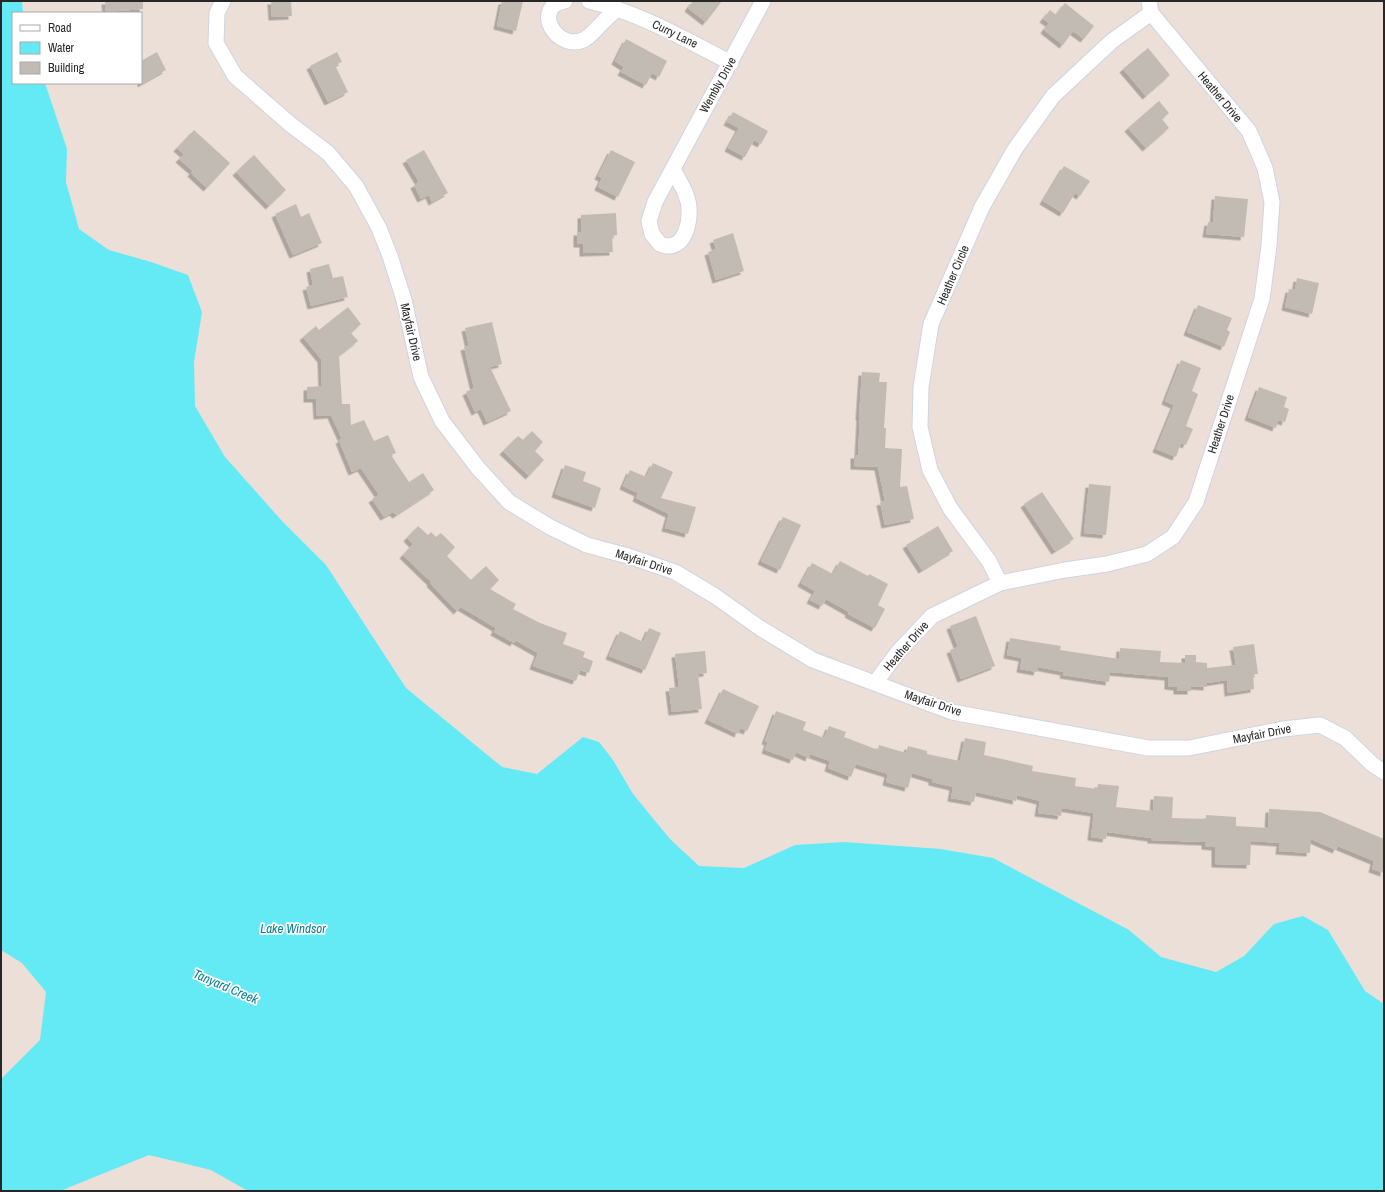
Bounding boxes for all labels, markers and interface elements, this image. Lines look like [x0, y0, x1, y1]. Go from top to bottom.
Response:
legend [12, 12, 142, 84]
street label: Curry Lane [650, 16, 700, 52]
text: Road [48, 20, 72, 36]
text: Water [48, 40, 75, 56]
street label: Wembly Drive [696, 54, 740, 116]
text: Building [48, 60, 85, 76]
street label: Heather Drive [1194, 68, 1246, 126]
street label: Heather Circle [933, 243, 973, 307]
street label: Mayfair Drive [397, 301, 425, 363]
street label: Heather Drive [1204, 392, 1238, 456]
street label: Mayfair Drive [613, 545, 675, 579]
street label: Heather Drive [880, 618, 932, 674]
street label: Mayfair Drive [902, 686, 964, 720]
street label: Mayfair Drive [1231, 721, 1293, 747]
water label: Lake Windsor [260, 920, 326, 937]
water label: Tanyard Creek [191, 965, 262, 1008]

